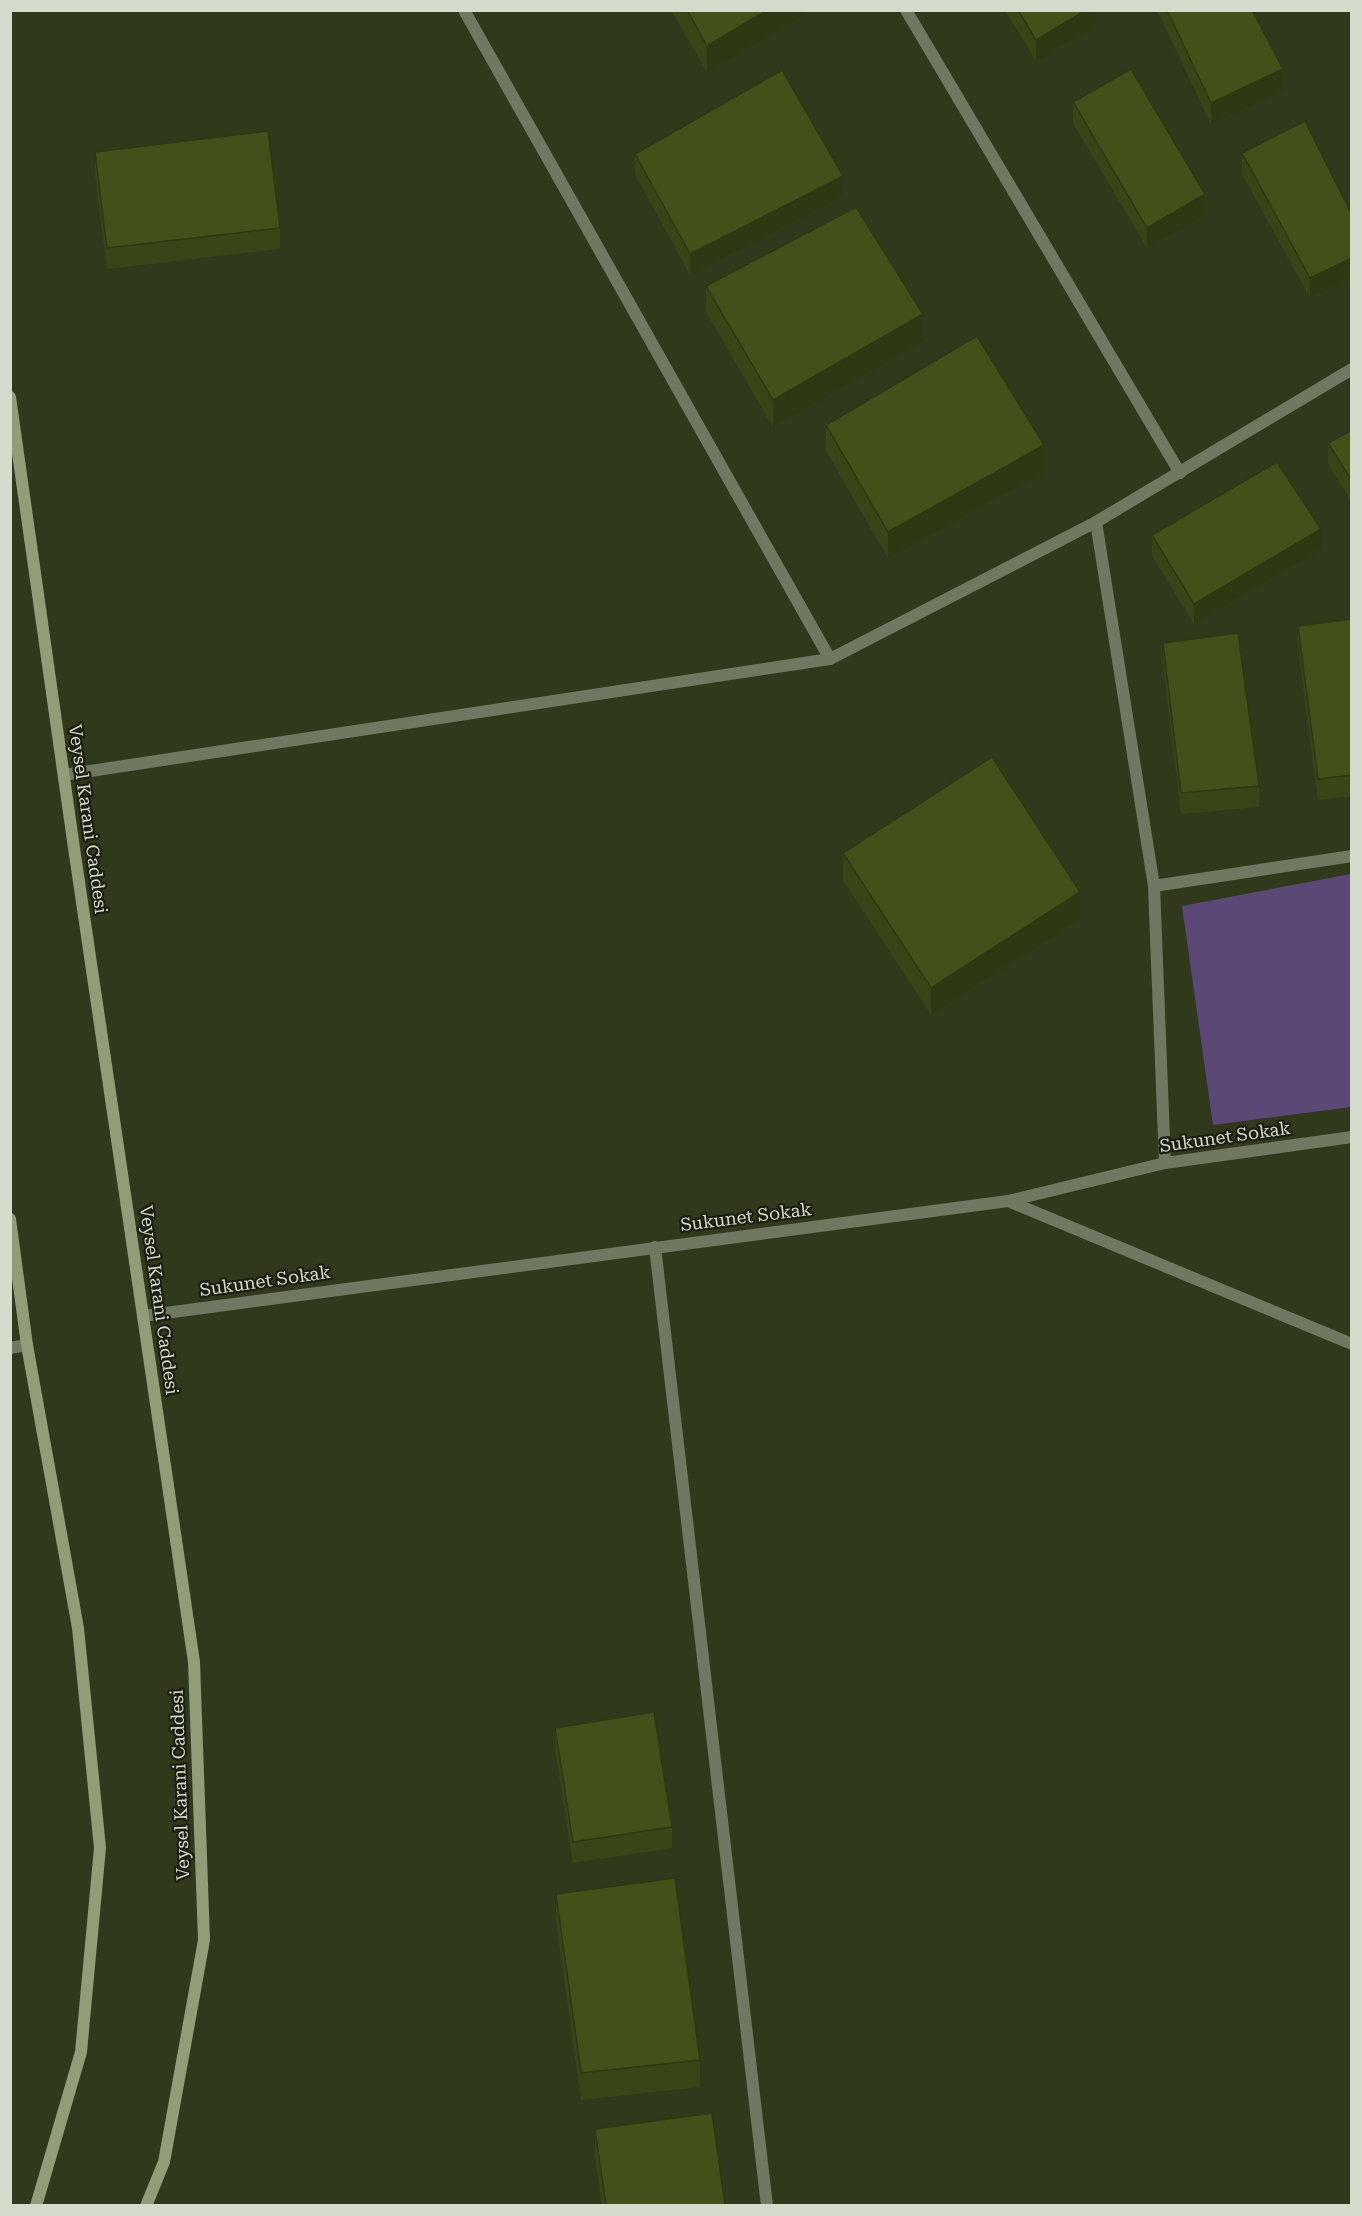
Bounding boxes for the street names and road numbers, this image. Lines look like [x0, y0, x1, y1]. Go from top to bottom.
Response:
street label: Veysel Karani Caddesi [65, 723, 112, 915]
street label: Sukunet Sokak [1158, 1117, 1292, 1156]
street label: Sukunet Sokak [679, 1198, 813, 1235]
street label: Veysel Karani Caddesi [136, 1204, 183, 1396]
street label: Sukunet Sokak [198, 1261, 332, 1300]
street label: Veysel Karani Caddesi [166, 1689, 193, 1881]

